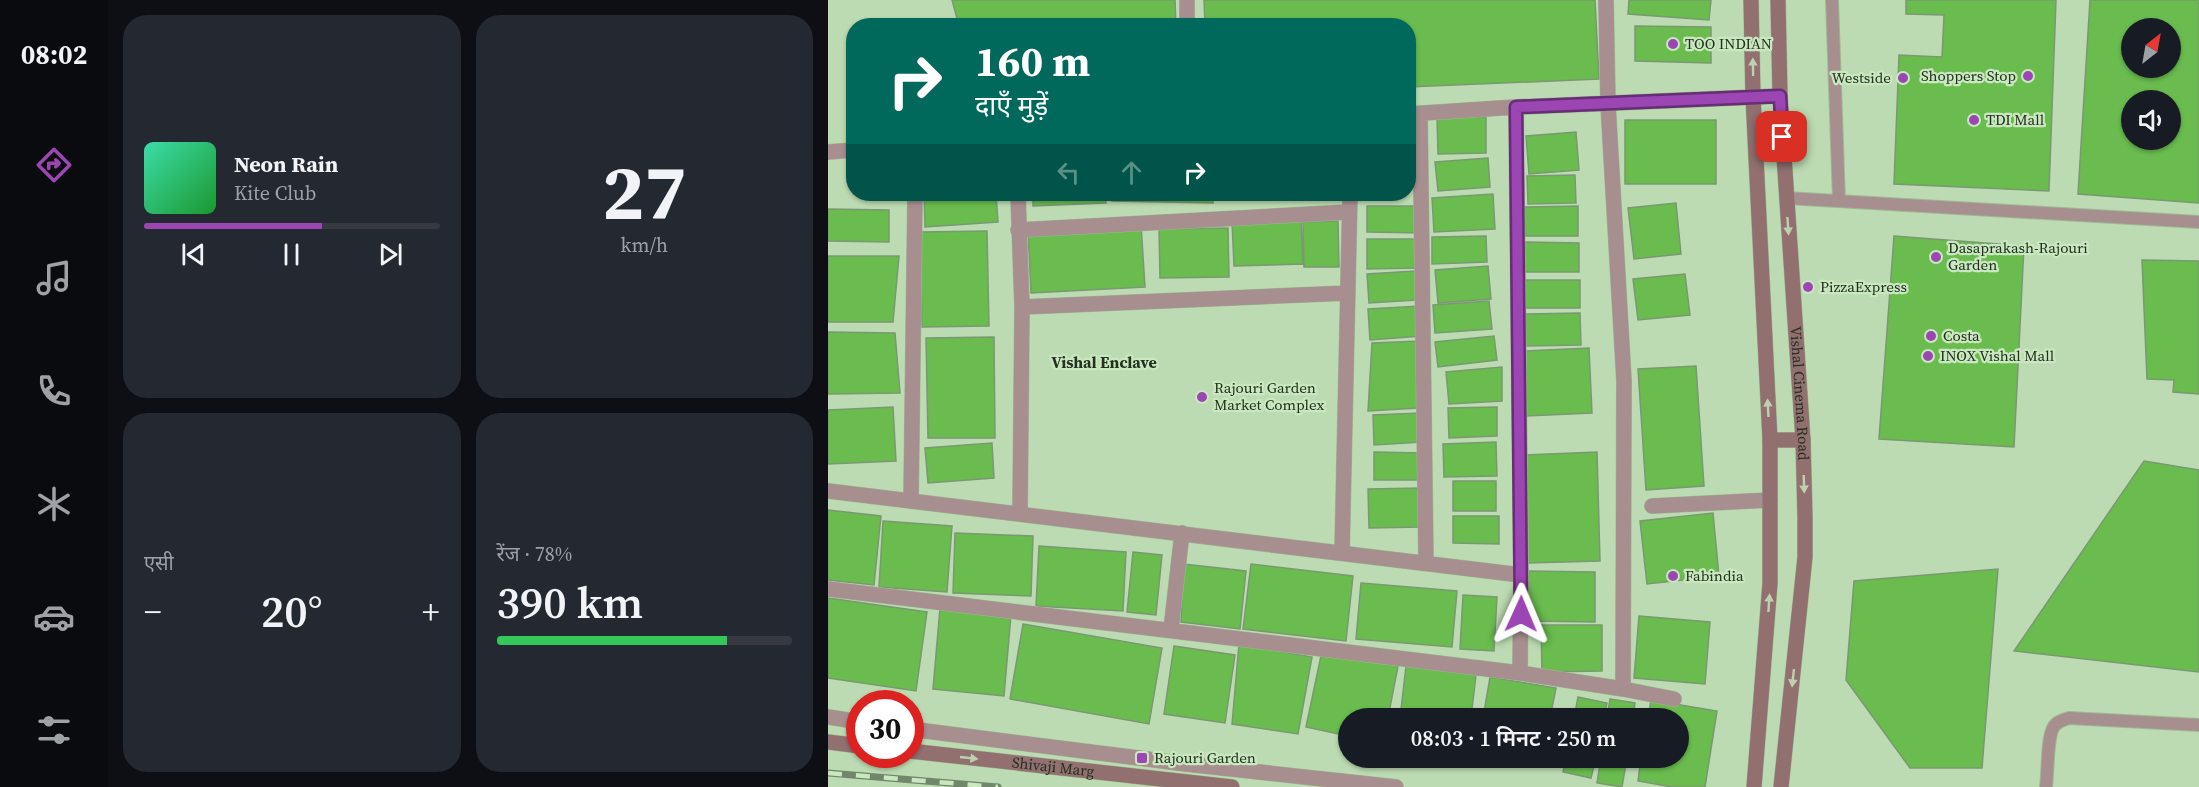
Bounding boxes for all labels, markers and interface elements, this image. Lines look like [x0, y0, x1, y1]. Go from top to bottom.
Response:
north arrow [2121, 18, 2181, 78]
map controls [2121, 18, 2181, 150]
text: 160 m [975, 32, 1090, 90]
place label: TOO INDIAN [1685, 33, 1772, 54]
text: 08:02 [21, 36, 87, 73]
marker: TOO INDIAN [1666, 37, 1680, 51]
icon: right [876, 42, 954, 120]
one-way arrow [1748, 57, 1758, 76]
place label: Shoppers Stop [1921, 65, 2016, 86]
place label: Westside [1831, 67, 1891, 88]
marker: Shoppers Stop [2021, 69, 2035, 83]
marker: Westside [1896, 71, 1910, 85]
text: दाएँ मुड़ें [975, 87, 1048, 124]
button: sound [2121, 90, 2181, 150]
place label: TDI Mall [1986, 109, 2045, 130]
pin [1756, 111, 1807, 162]
marker: TDI Mall [1967, 113, 1981, 127]
icon: arrive [1765, 120, 1798, 153]
text: 27 [602, 138, 687, 245]
icon: directions [33, 144, 75, 186]
text: Neon Rain [234, 149, 338, 179]
icon: left [1052, 156, 1085, 189]
icon: ahead [1115, 156, 1148, 189]
icon: right [1178, 156, 1211, 189]
text: Kite Club [234, 179, 316, 207]
one-way arrow [1783, 217, 1793, 236]
text: km/h [620, 231, 668, 259]
place label: Dasaprakash-Rajouri Garden [1948, 237, 2088, 275]
icon: previous [177, 238, 210, 271]
icon: pause [275, 238, 308, 271]
icon: next [374, 238, 407, 271]
marker: Dasaprakash-Rajouri Garden [1929, 250, 1943, 264]
icon: music [33, 257, 75, 299]
place label: PizzaExpress [1820, 276, 1907, 297]
marker: PizzaExpress [1801, 280, 1815, 294]
street label: Vishal Cinema Road [1785, 325, 1815, 461]
place label: Costa [1943, 325, 1980, 346]
marker: Costa [1924, 329, 1938, 343]
place label: INOX Vishal Mall [1940, 345, 2055, 366]
marker: INOX Vishal Mall [1921, 349, 1935, 363]
district label: Vishal Enclave [1051, 351, 1157, 373]
icon: phone [33, 370, 75, 412]
place label: Rajouri Garden Market Complex [1214, 377, 1325, 415]
marker: Rajouri Garden Market Complex [1195, 390, 1209, 404]
one-way arrow [1764, 399, 1773, 418]
one-way arrow [1799, 474, 1809, 493]
icon: climate [33, 483, 75, 525]
text: रेंज · 78% [497, 540, 572, 568]
text: एसी [144, 549, 174, 577]
place label: Fabindia [1685, 565, 1744, 586]
marker: Fabindia [1666, 569, 1680, 583]
text: 390 km [497, 571, 643, 633]
text: 20° [261, 580, 323, 642]
position arrow [1489, 582, 1553, 646]
text: − [144, 589, 162, 634]
text: + [422, 589, 440, 634]
one-way arrow [1764, 594, 1773, 613]
icon: car [33, 596, 75, 638]
one-way arrow [1788, 669, 1798, 688]
speed limit sign: 30 [846, 690, 924, 768]
icon: filters [33, 709, 75, 751]
text: 08:03 · 1 मिनट · 250 m [1411, 723, 1616, 753]
place label: Rajouri Garden [1154, 747, 1256, 768]
street label: Shivaji Marg [1011, 751, 1096, 782]
marker: Rajouri Garden [1135, 751, 1149, 765]
one-way arrow [959, 753, 978, 763]

